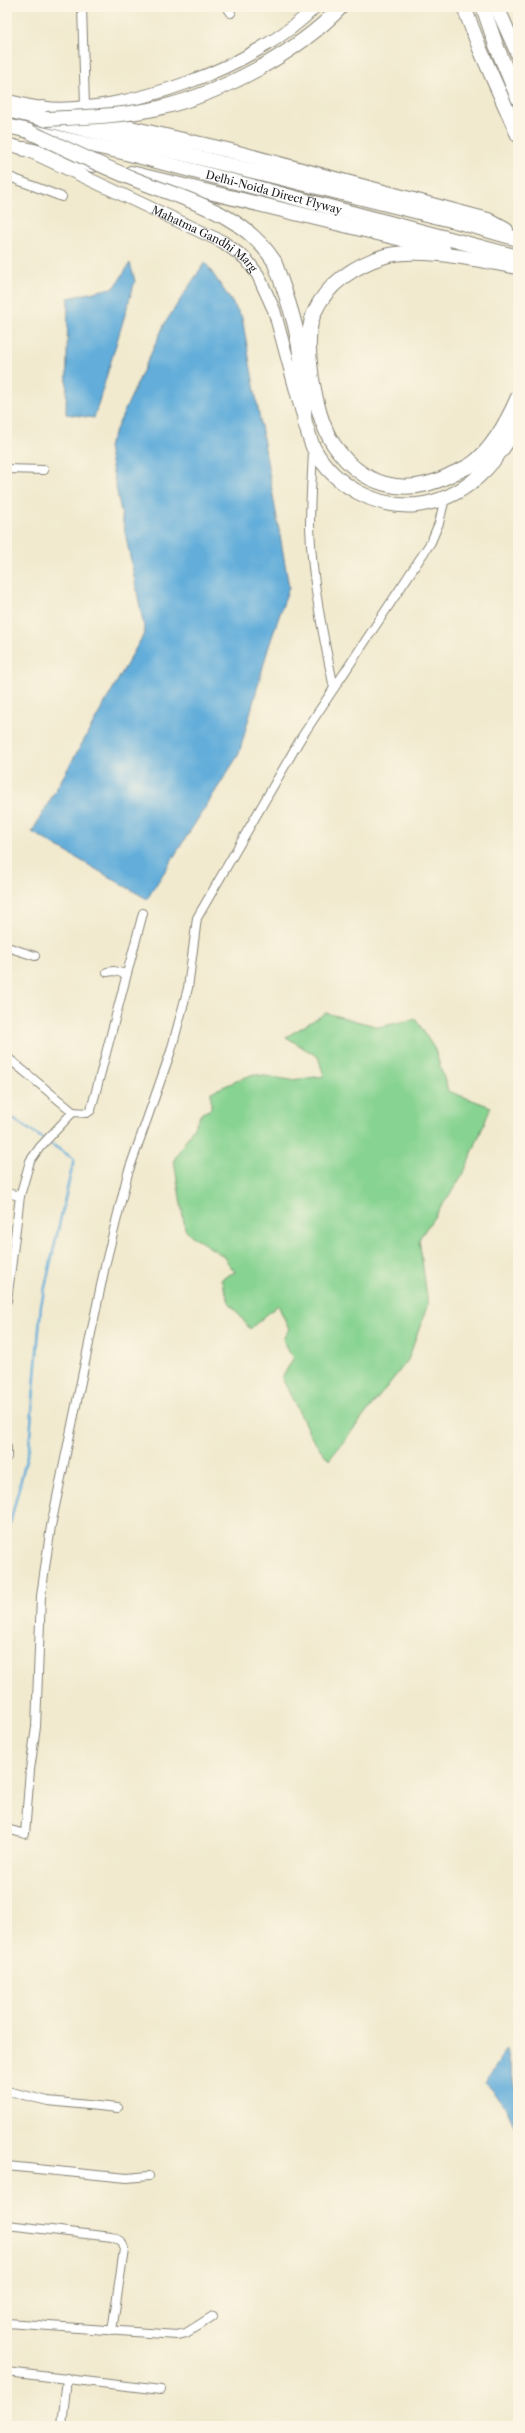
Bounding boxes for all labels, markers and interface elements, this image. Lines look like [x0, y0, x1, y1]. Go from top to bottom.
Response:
street label: Delhi-Noida Direct Flyway [204, 167, 344, 217]
street label: Mahatma Gandhi Marg [149, 203, 260, 275]

